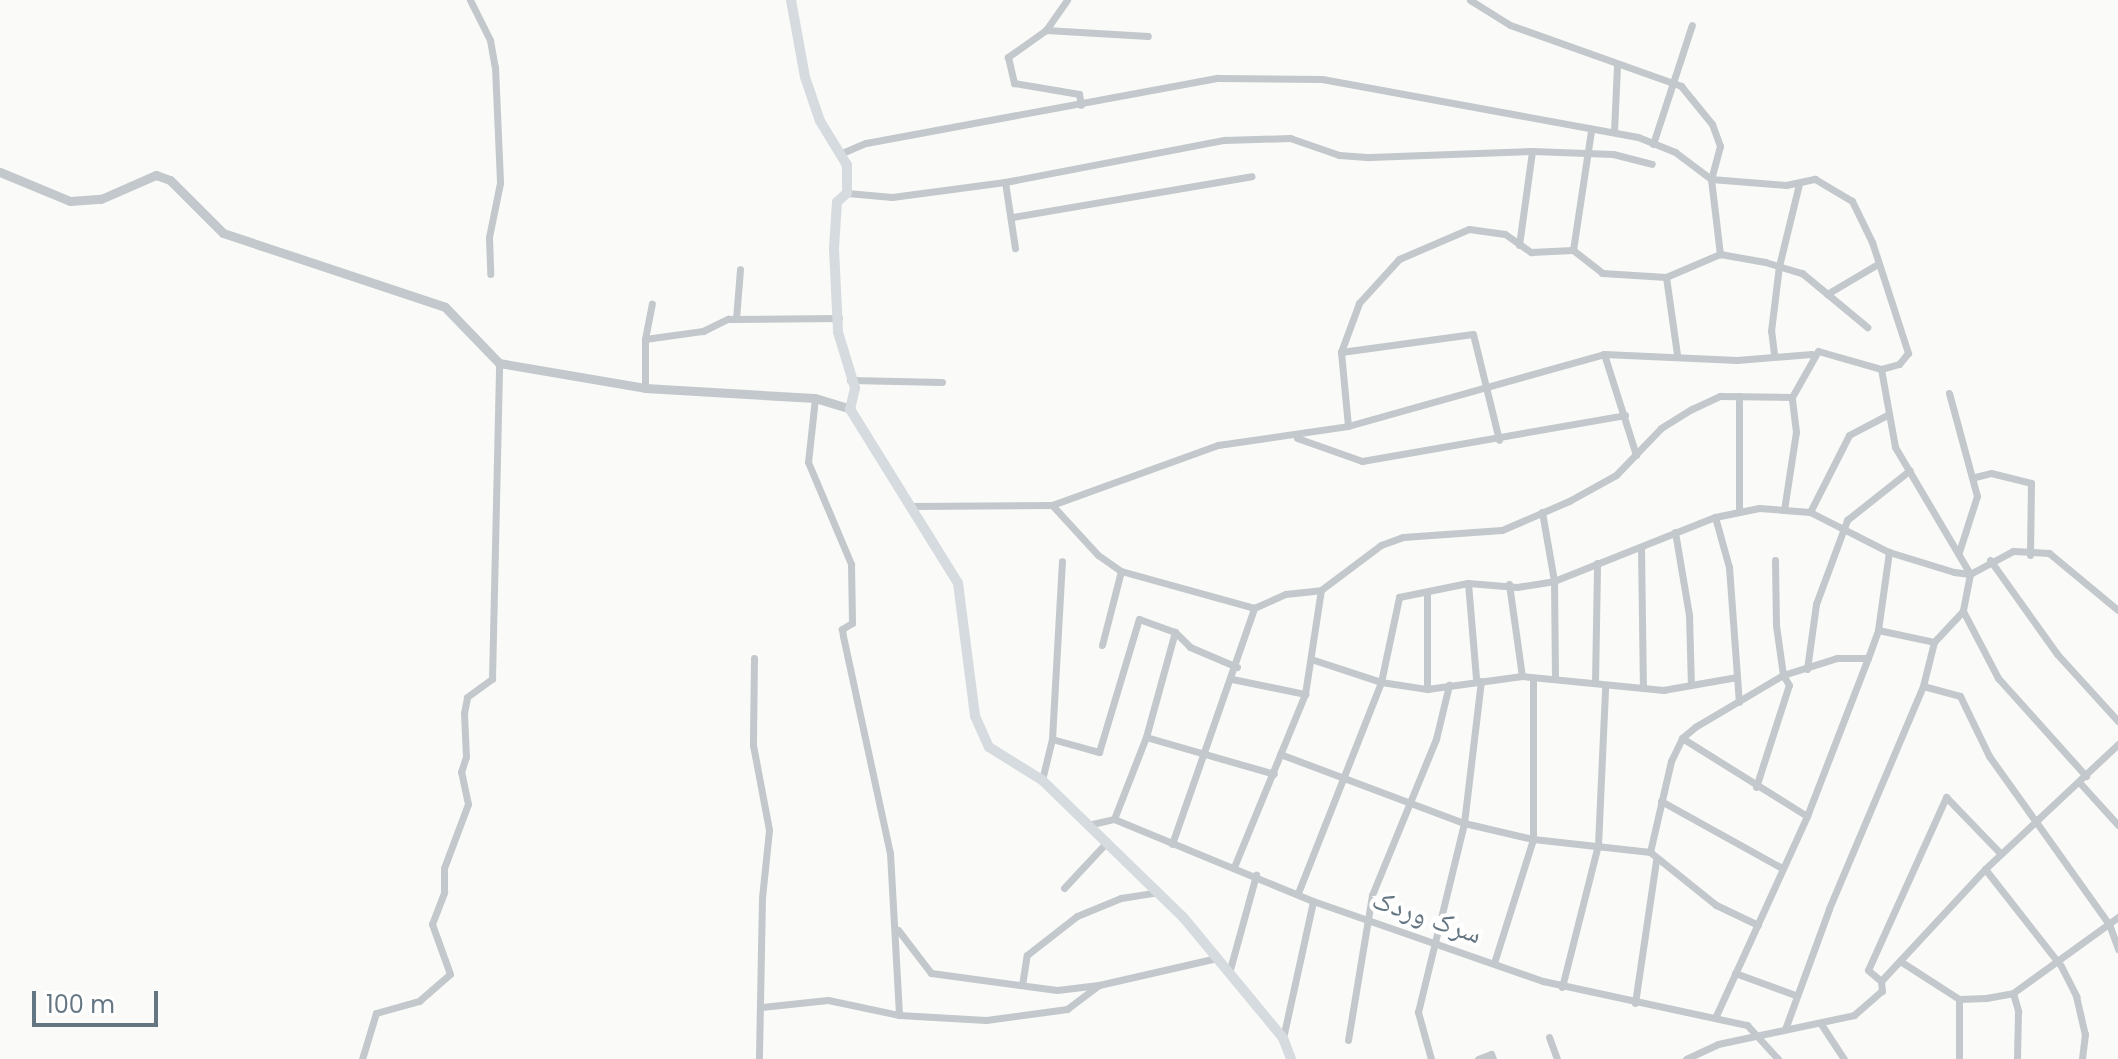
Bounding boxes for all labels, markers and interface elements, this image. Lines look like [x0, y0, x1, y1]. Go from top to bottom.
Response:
street label: سرک وردک [1368, 883, 1486, 951]
scale bar [36, 975, 162, 1025]
text: 100 m [46, 988, 115, 1021]

